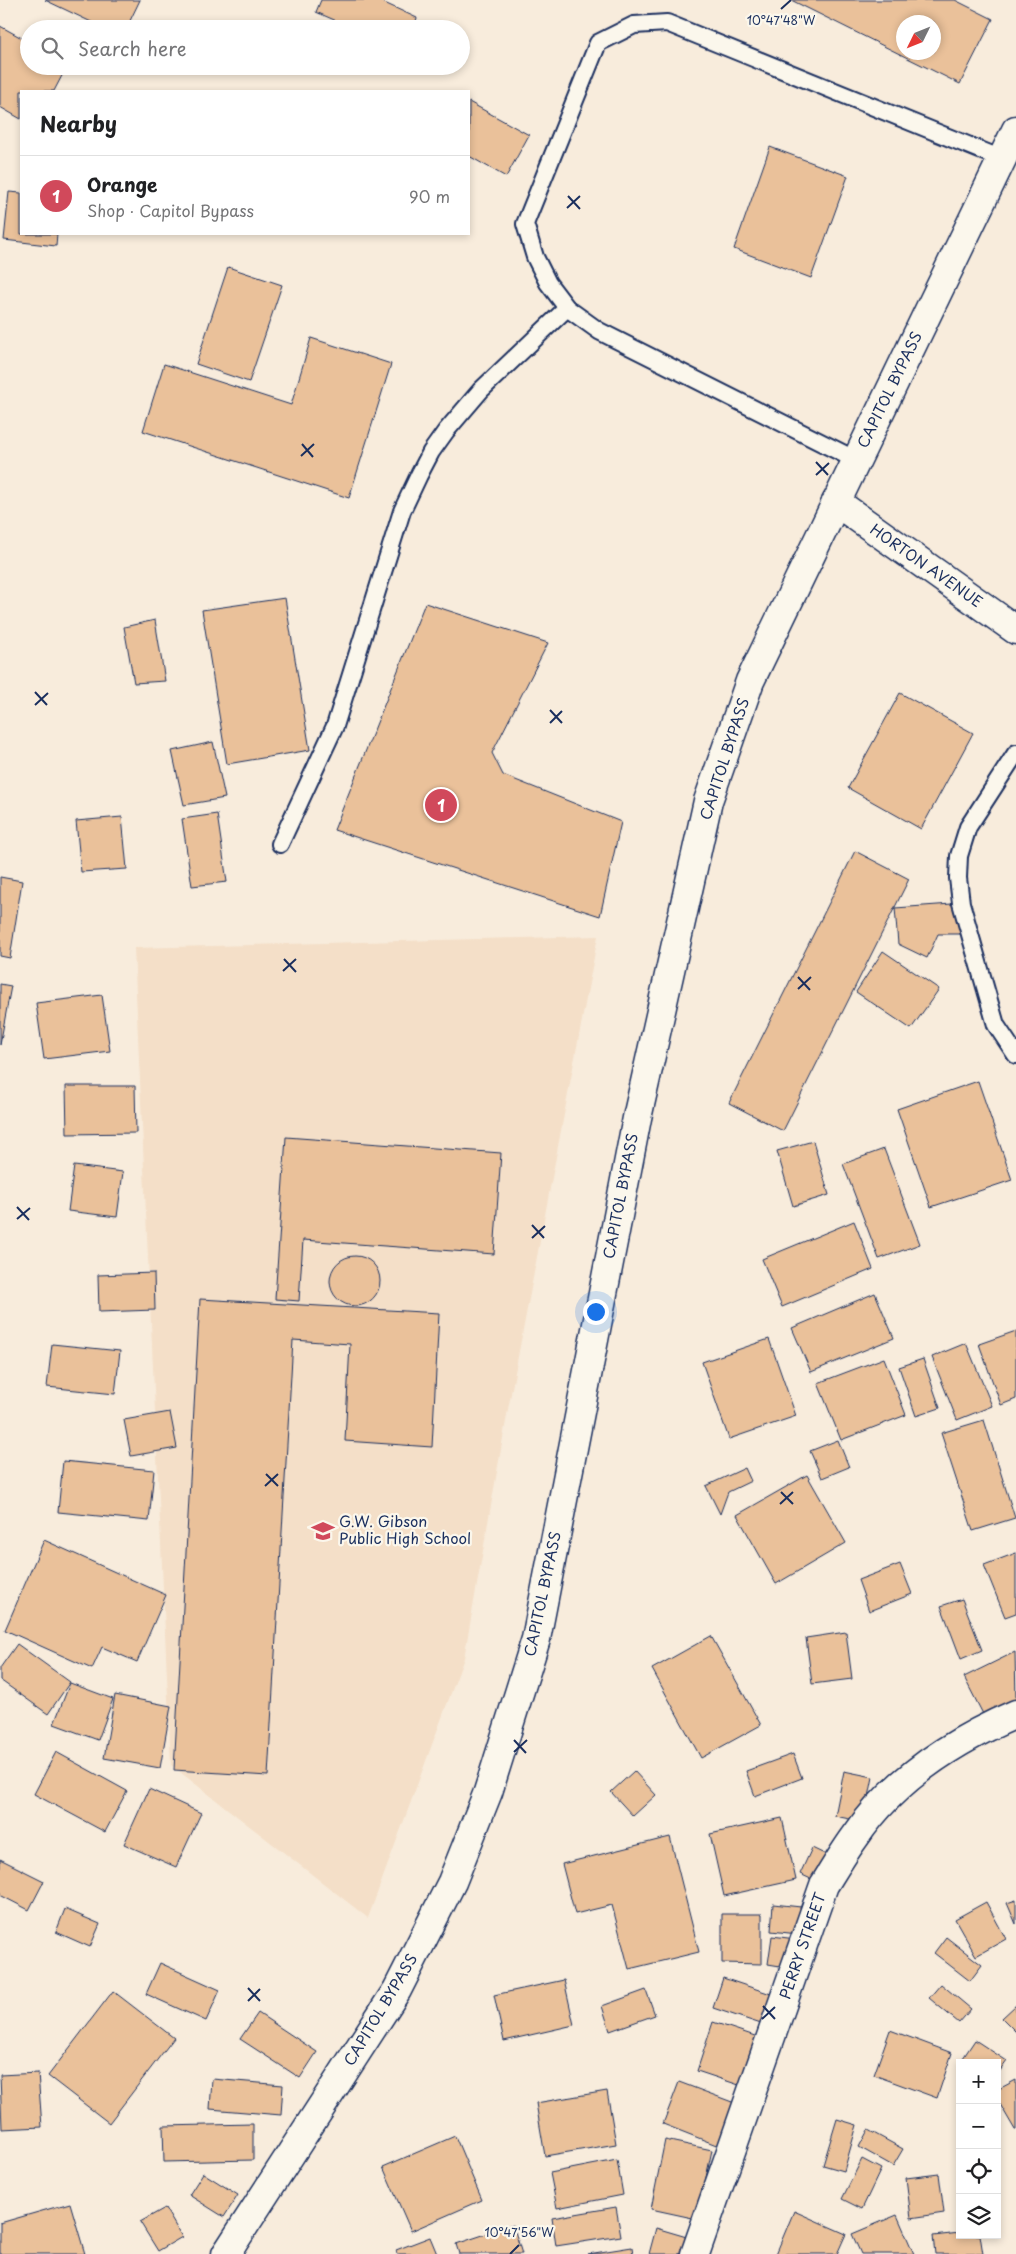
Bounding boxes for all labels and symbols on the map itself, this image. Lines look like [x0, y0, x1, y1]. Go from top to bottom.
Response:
text: 10°47'48"W [747, 11, 816, 29]
north arrow [896, 15, 941, 60]
street label: CAPITOL BYPASS [850, 327, 927, 452]
street label: HORTON AVENUE [866, 517, 988, 612]
street label: CAPITOL BYPASS [693, 694, 754, 823]
pin: 1 [425, 786, 457, 824]
street label: CAPITOL BYPASS [596, 1131, 643, 1260]
your location [583, 1299, 609, 1325]
place label: G.W. Gibson Public High School [339, 1509, 471, 1549]
school or university icon: G.W. Gibson Public High School [310, 1518, 336, 1544]
street label: CAPITOL BYPASS [517, 1529, 566, 1658]
street label: PERRY STREET [773, 1888, 831, 2002]
street label: CAPITOL BYPASS [337, 1949, 422, 2070]
text: 10°47'56"W [484, 2223, 554, 2241]

